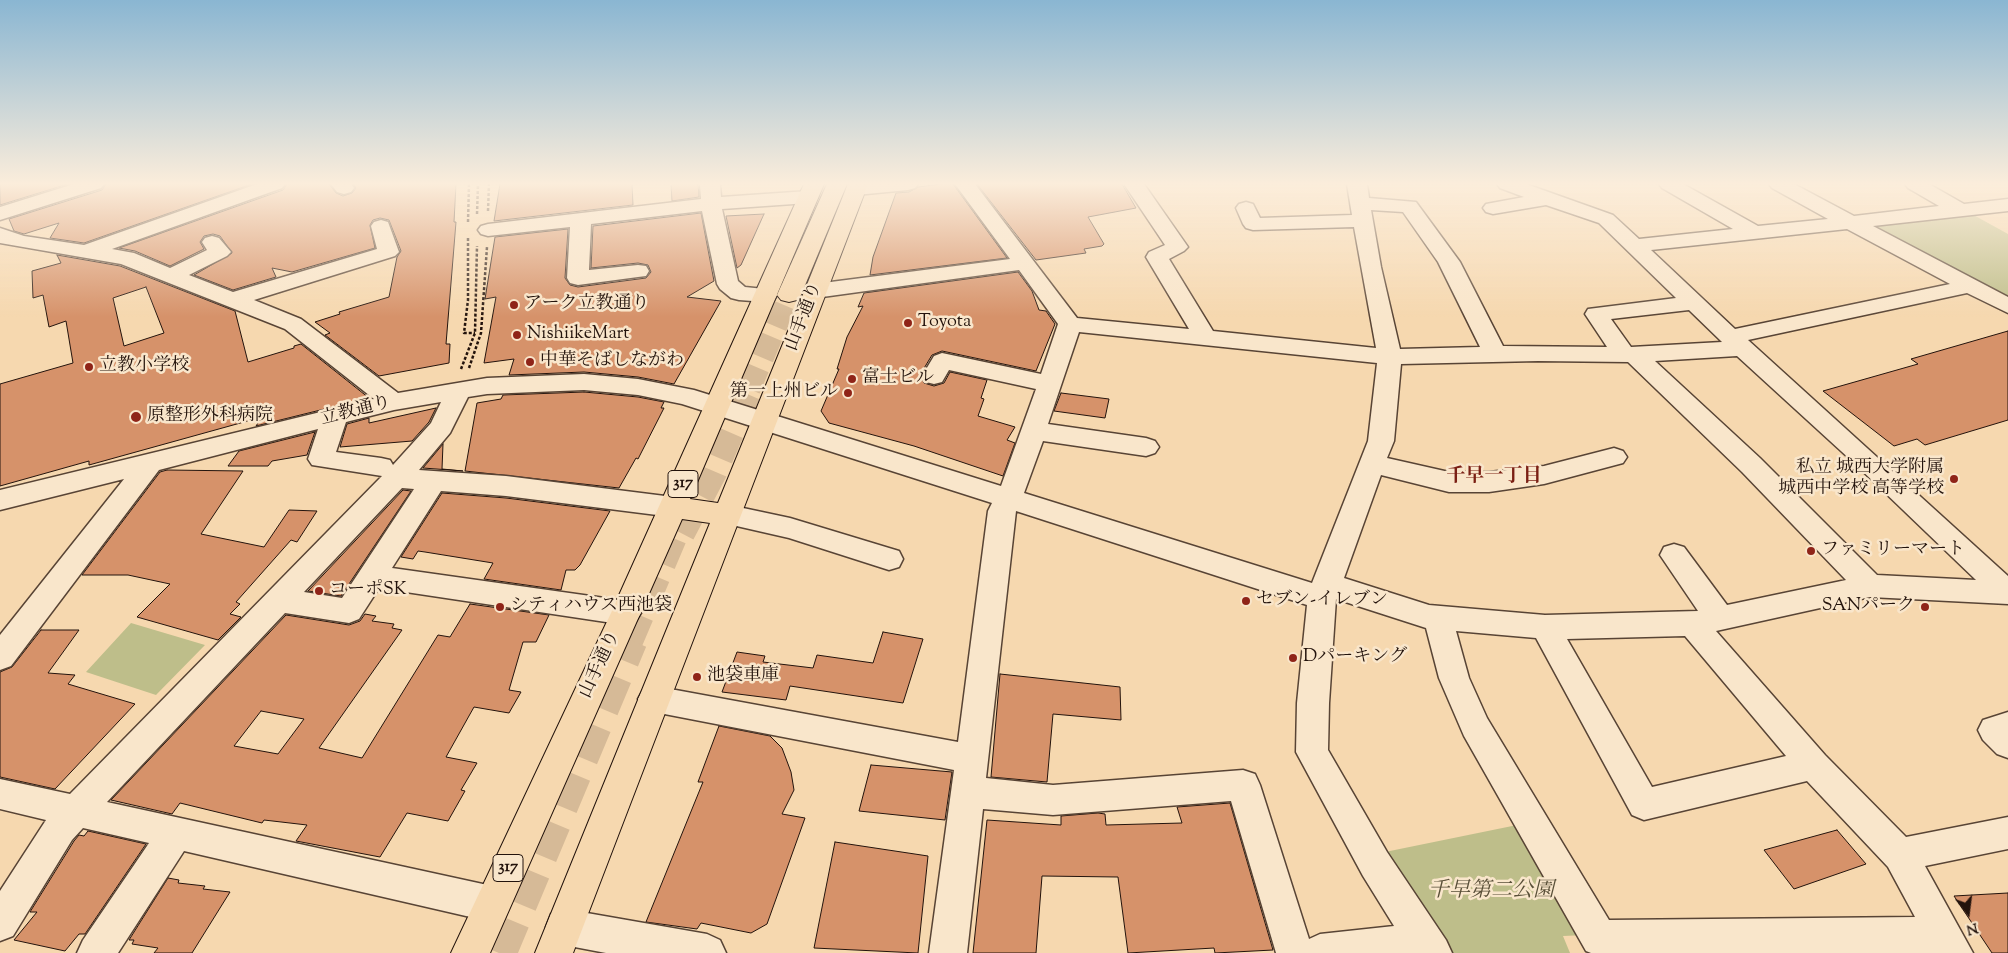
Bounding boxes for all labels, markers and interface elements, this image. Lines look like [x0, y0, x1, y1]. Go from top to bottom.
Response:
street label: 山手通り [782, 280, 828, 354]
place label: アーク立教通り [524, 294, 649, 316]
marker: アーク立教通り [508, 299, 520, 311]
place label: Toyota [918, 312, 971, 334]
marker: Toyota [902, 317, 914, 329]
place label: NishiikeMart [527, 324, 629, 346]
marker: NishiikeMart [511, 329, 523, 341]
place label: 中華そばしながわ [540, 351, 684, 373]
place label: 立教小学校 [99, 356, 189, 378]
marker: 中華そばしながわ [524, 356, 536, 368]
marker: 立教小学校 [83, 361, 95, 373]
place label: 富士ビル [862, 368, 934, 390]
marker: 富士ビル [846, 373, 858, 385]
place label: 第一上州ビル [730, 382, 838, 404]
marker: 第一上州ビル [842, 387, 854, 399]
street label: 立教通り [318, 393, 394, 431]
place label: 原整形外科病院 [147, 406, 273, 428]
marker: 原整形外科病院 [129, 410, 143, 424]
place label: 私立 城西大学附属 城西中学校 高等学校 [1778, 458, 1944, 500]
district label: 千早一丁目 [1447, 467, 1541, 489]
road number: 317 [668, 470, 698, 498]
marker: 私立 城西大学附属 城西中学校 高等学校 [1948, 473, 1960, 485]
place label: ファミリーマート [1821, 540, 1965, 562]
marker: ファミリーマート [1805, 545, 1817, 557]
place label: コーポSK [329, 580, 407, 602]
marker: コーポSK [313, 585, 325, 597]
place label: セブン-イレブン [1256, 590, 1388, 612]
marker: セブン-イレブン [1240, 595, 1252, 607]
place label: シティハウス西池袋 [510, 596, 672, 618]
place label: SANパーク [1822, 596, 1915, 618]
marker: シティハウス西池袋 [494, 601, 506, 613]
marker: SANパーク [1919, 601, 1931, 613]
street label: 山手通り [576, 628, 626, 702]
place label: Dパーキング [1303, 647, 1407, 669]
marker: Dパーキング [1287, 652, 1299, 664]
place label: 池袋車庫 [707, 666, 779, 688]
marker: 池袋車庫 [691, 671, 703, 683]
road number: 317 [493, 854, 523, 881]
park label: 千早第二公園 [1428, 879, 1554, 905]
north arrow [1943, 888, 1993, 938]
text: N [1964, 916, 1980, 939]

